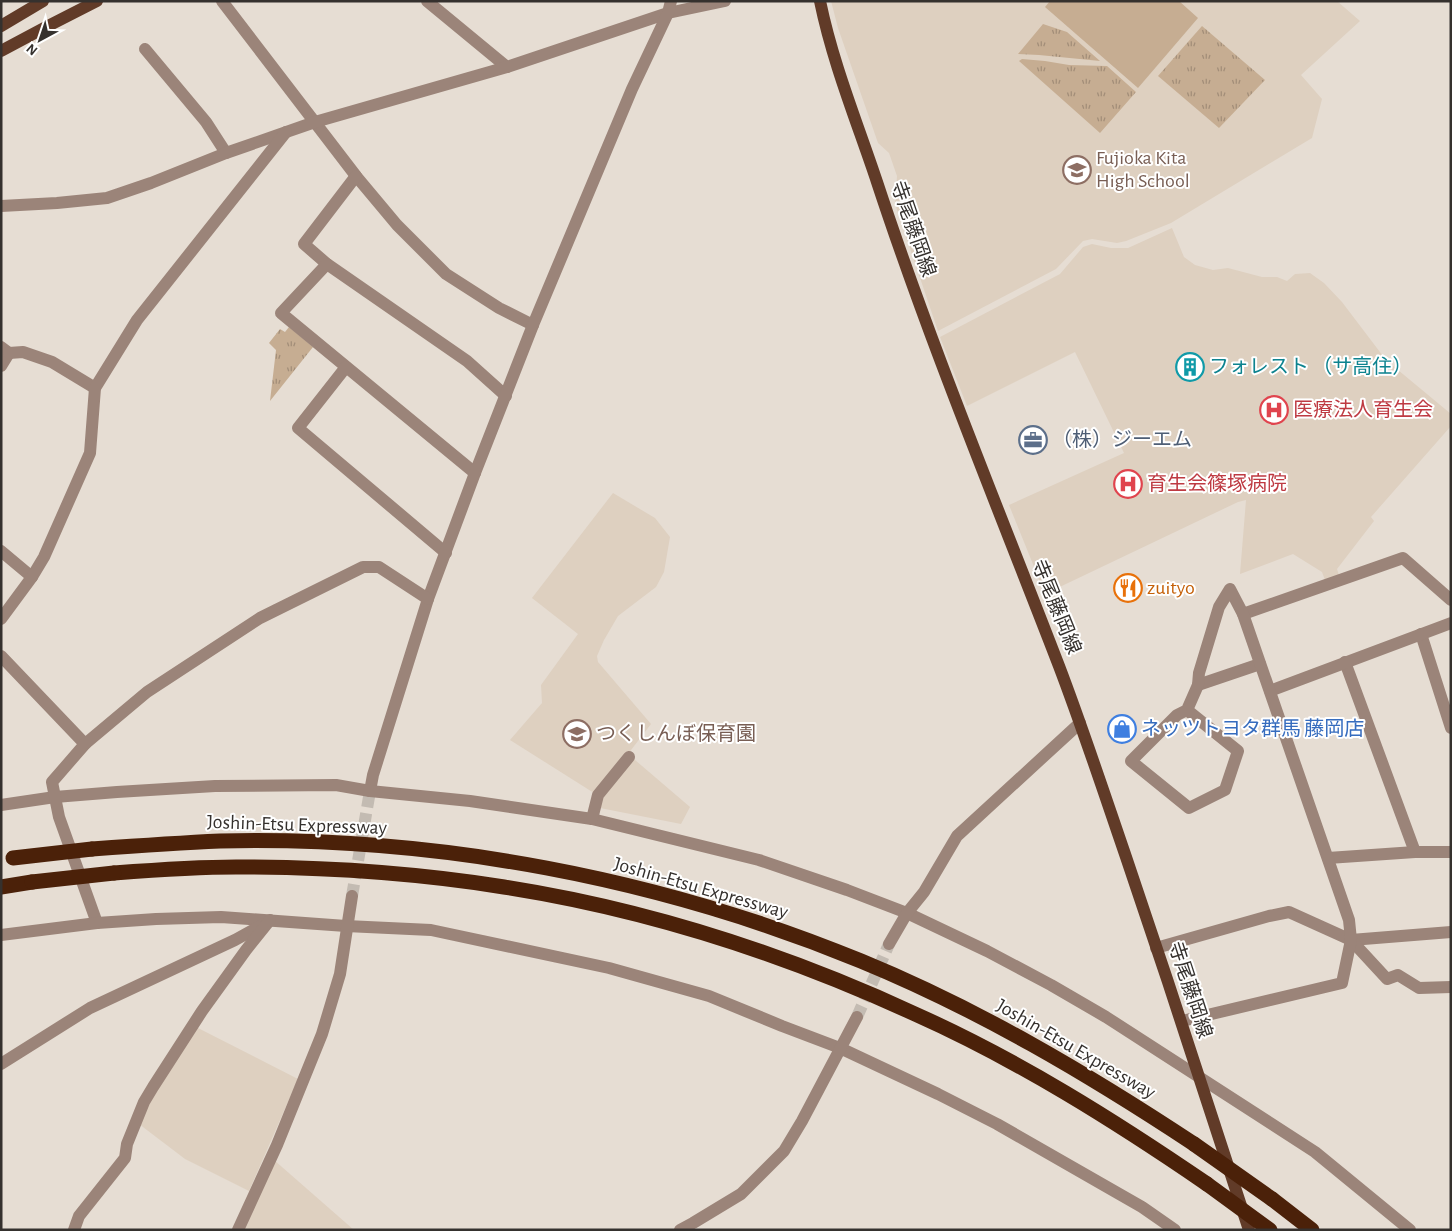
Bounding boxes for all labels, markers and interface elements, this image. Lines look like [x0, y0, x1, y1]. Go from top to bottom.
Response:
north arrow [15, 15, 65, 65]
text: N [24, 41, 41, 58]
place label: Fujioka Kita High School [1096, 148, 1190, 191]
school or university icon: Fujioka Kita High School [1062, 155, 1092, 185]
street label: 寺尾藤岡線 [887, 178, 941, 280]
building icon: フォレスト （サ高住） [1175, 352, 1205, 382]
place label: フォレスト （サ高住） [1209, 355, 1412, 377]
hospital icon: 医療法人育生会 [1259, 395, 1289, 425]
place label: 医療法人育生会 [1293, 399, 1433, 420]
office icon: （株）ジーエム [1018, 425, 1048, 455]
place label: （株）ジーエム [1052, 428, 1192, 450]
hospital icon: 育生会篠塚病院 [1113, 469, 1143, 499]
place label: 育生会篠塚病院 [1147, 472, 1287, 494]
street label: 寺尾藤岡線 [1028, 556, 1086, 657]
restaurant icon: zuityo [1113, 573, 1143, 603]
place label: zuityo [1147, 578, 1195, 598]
shop icon: ネッツトヨタ群馬 藤岡店 [1107, 714, 1137, 744]
place label: ネッツトヨタ群馬 藤岡店 [1141, 718, 1364, 739]
school or university icon: つくしんぼ保育園 [562, 719, 592, 749]
place label: つくしんぼ保育園 [596, 723, 756, 744]
street label: Joshin-Etsu Expressway [207, 812, 388, 838]
street label: Joshin-Etsu Expressway [612, 854, 791, 923]
street label: 寺尾藤岡線 [1165, 939, 1217, 1041]
street label: Joshin-Etsu Expressway [993, 995, 1159, 1103]

